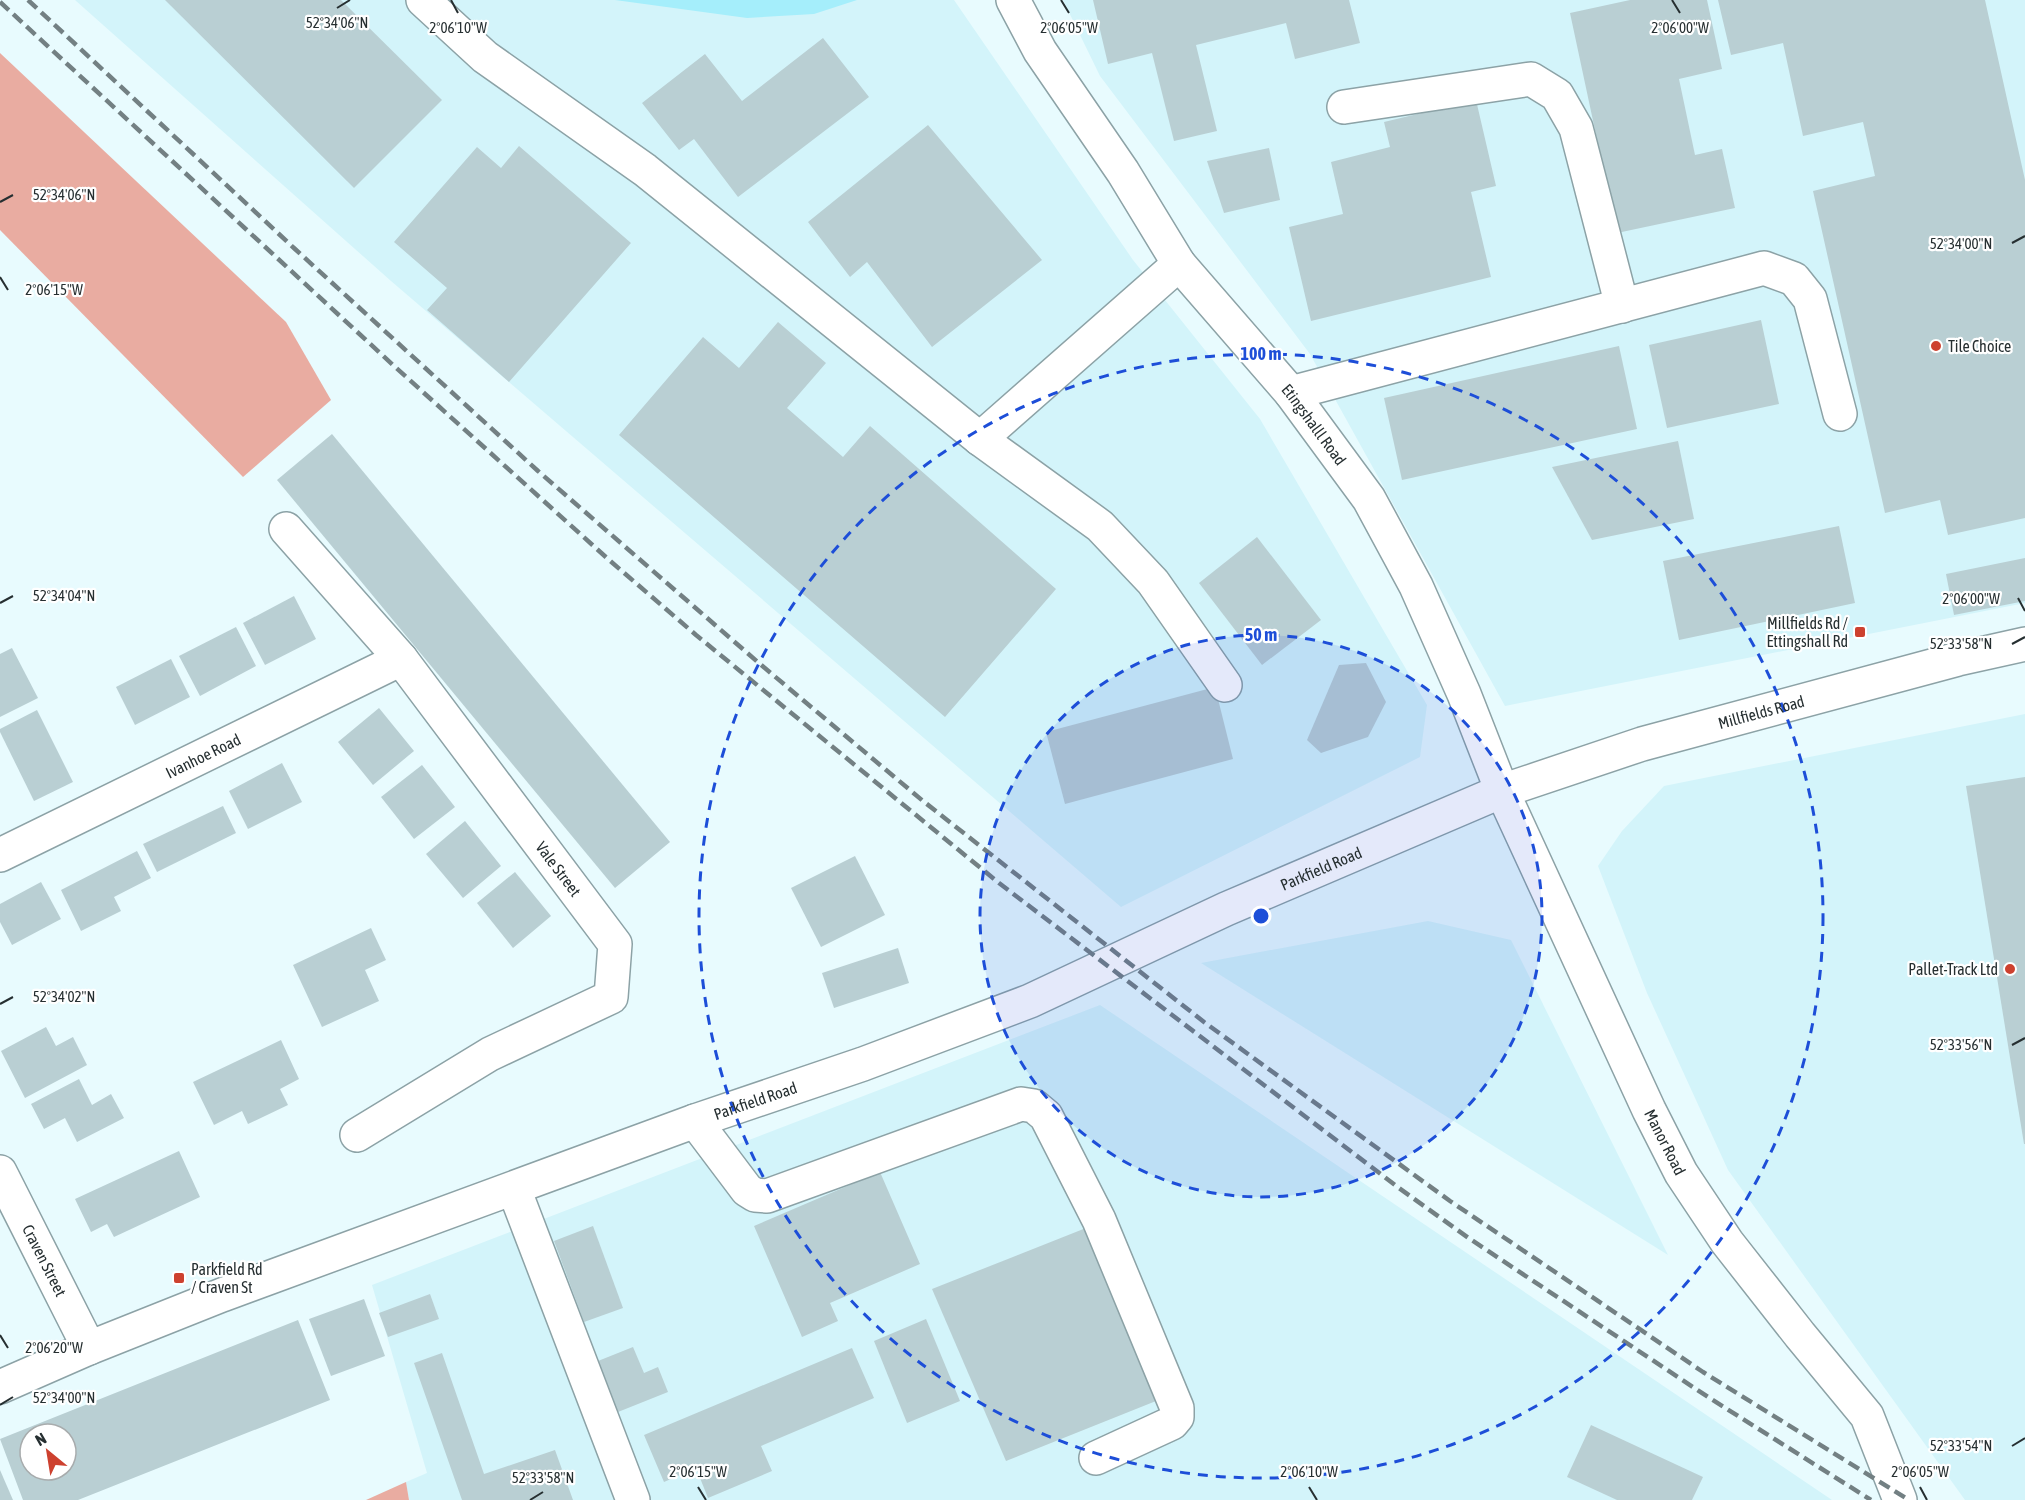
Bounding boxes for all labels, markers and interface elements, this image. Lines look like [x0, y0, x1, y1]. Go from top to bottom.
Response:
text: 52°34'06"N [306, 14, 368, 31]
text: 2°06'10"W [429, 19, 487, 36]
text: 2°06'05"W [1040, 19, 1098, 36]
text: 2°06'00"W [1651, 19, 1709, 36]
text: 52°34'06"N [33, 186, 95, 203]
text: 52°34'00"N [1930, 235, 1992, 252]
text: 2°06'15"W [25, 281, 83, 298]
place label: Tile Choice [1948, 337, 2011, 355]
marker: Tile Choice [1929, 339, 1943, 353]
text: 100 m [1241, 343, 1281, 364]
street label: Etingshalll Road [1278, 380, 1350, 469]
text: 52°34'04"N [33, 587, 95, 604]
text: 2°06'00"W [1942, 590, 2000, 607]
place label: Millfields Rd / Ettingshall Rd [1767, 614, 1849, 651]
text: 50 m [1245, 624, 1277, 645]
marker: Millfields Rd / Ettingshall Rd [1853, 625, 1867, 639]
text: 52°33'58"N [1930, 635, 1992, 652]
street label: Millfields Road [1716, 692, 1806, 732]
street label: Ivanhoe Road [163, 730, 243, 782]
street label: Vale Street [532, 838, 585, 900]
street label: Parkfield Road [1278, 843, 1364, 894]
centre of rings [1251, 906, 1271, 926]
place label: Pallet-Track Ltd [1908, 960, 1998, 978]
marker: Pallet-Track Ltd [2003, 962, 2017, 976]
text: 52°34'02"N [33, 988, 95, 1005]
text: 52°33'56"N [1930, 1036, 1992, 1053]
street label: Parkfield Road [711, 1078, 799, 1123]
street label: Manor Road [1641, 1106, 1689, 1178]
street label: Craven Street [19, 1222, 70, 1300]
place label: Parkfield Rd / Craven St [191, 1260, 263, 1296]
marker: Parkfield Rd / Craven St [172, 1271, 186, 1285]
text: 2°06'20"W [25, 1339, 83, 1356]
text: 52°34'00"N [33, 1389, 95, 1406]
north arrow [18, 1422, 78, 1482]
text: N [32, 1429, 49, 1449]
text: 52°33'54"N [1930, 1437, 1992, 1454]
text: 2°06'15"W [669, 1463, 727, 1480]
text: 2°06'10"W [1280, 1463, 1338, 1480]
text: 2°06'05"W [1891, 1463, 1949, 1480]
text: 52°33'58"N [512, 1469, 574, 1486]

